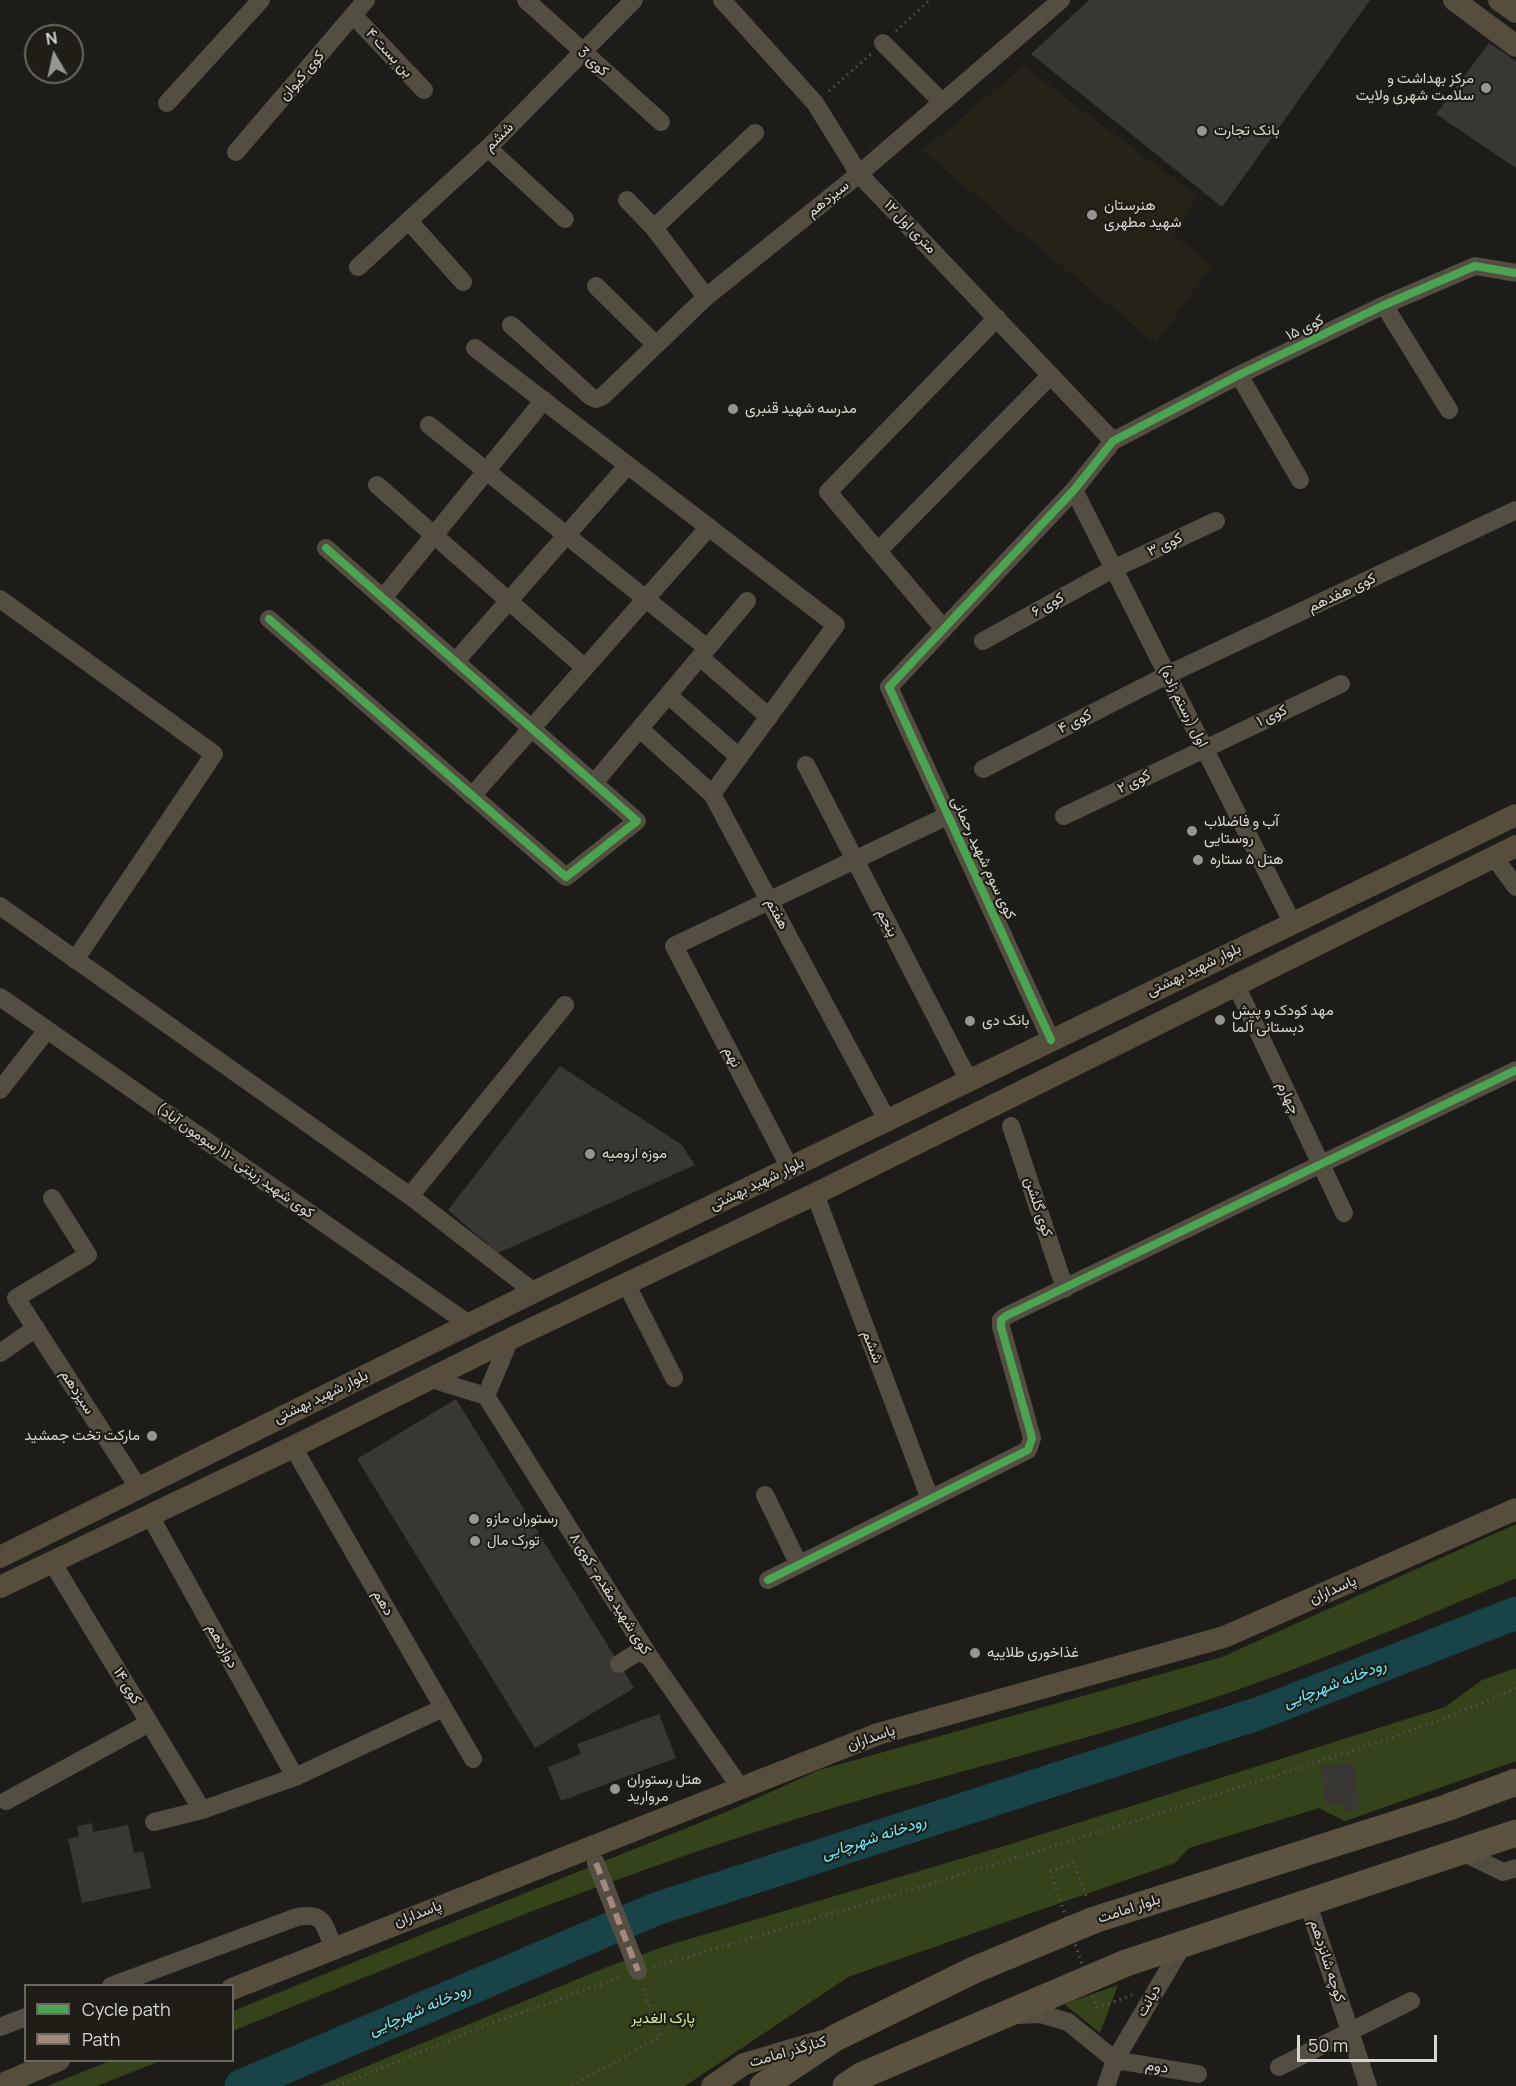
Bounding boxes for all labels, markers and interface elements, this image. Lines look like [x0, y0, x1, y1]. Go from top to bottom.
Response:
north arrow [24, 24, 84, 84]
street label: بن بست ۴ [362, 25, 416, 81]
text: N [44, 26, 59, 50]
street label: کوی 3 [574, 44, 612, 80]
street label: کوی کیوان [275, 47, 329, 105]
place label: مرکز بهداشت و سلامت شهری ولایت [1356, 70, 1474, 105]
marker: مرکز بهداشت و سلامت شهری ولایت [1479, 81, 1493, 95]
street label: ششم [481, 119, 517, 155]
place label: بانک تجارت [1214, 122, 1280, 140]
marker: بانک تجارت [1195, 124, 1209, 138]
street label: سیزدهم [803, 176, 853, 222]
street label: ۱۲ متری اول [880, 196, 940, 258]
place label: هنرستان شهید مطهری [1104, 197, 1182, 232]
marker: هنرستان شهید مطهری [1085, 208, 1099, 222]
street label: کوی ۱۵ [1283, 311, 1327, 345]
place label: مدرسه شهید قنبری [745, 400, 857, 418]
marker: مدرسه شهید قنبری [726, 402, 740, 416]
street label: کوی ۳ [1145, 529, 1185, 561]
street label: کوی هفدهم [1305, 569, 1379, 617]
street label: کوی ۶ [1029, 589, 1067, 621]
street label: اول (رستم زاده) [1154, 661, 1212, 751]
street label: کوی ۱ [1254, 701, 1290, 731]
street label: کوی ۴ [1055, 706, 1095, 738]
street label: کوی ۲ [1114, 766, 1154, 798]
street label: کوی سوم شهید رحمانی [947, 794, 1019, 922]
place label: آب و فاضلاب روستایی [1204, 813, 1279, 848]
marker: آب و فاضلاب روستایی [1185, 824, 1199, 838]
place label: هتل ۵ ستاره [1210, 851, 1284, 869]
marker: هتل ۵ ستاره [1191, 853, 1205, 867]
street label: هفتم [761, 895, 793, 933]
street label: پنجم [872, 906, 902, 940]
street label: بلوار شهید بهشتی [1144, 939, 1244, 1001]
place label: مهد کودک و پیش دبستانی آلما [1232, 1002, 1334, 1037]
place label: بانک دی [982, 1012, 1030, 1030]
marker: مهد کودک و پیش دبستانی آلما [1213, 1013, 1227, 1027]
marker: بانک دی [963, 1014, 977, 1028]
street label: نهم [719, 1043, 745, 1071]
street label: چهارم [1273, 1079, 1303, 1117]
street label: کوی شهید زینتی -۱۱(سومون آباد) [153, 1100, 317, 1222]
place label: موزه ارومیه [602, 1145, 667, 1163]
marker: موزه ارومیه [583, 1147, 597, 1161]
street label: بلوار شهید بهشتی [707, 1153, 807, 1215]
street label: کوی گلشن [1020, 1175, 1056, 1239]
street label: ششم [858, 1328, 886, 1366]
street label: سیزدهم [56, 1366, 98, 1418]
street label: بلوار شهید بهشتی [271, 1366, 371, 1428]
place label: مارکت تخت جمشید [24, 1427, 140, 1445]
marker: مارکت تخت جمشید [145, 1429, 159, 1443]
place label: رستوران مازو [486, 1510, 558, 1528]
marker: رستوران مازو [467, 1512, 481, 1526]
street label: کوی شهید مقدم- کوی ۸ [565, 1530, 655, 1658]
place label: تورک مال [487, 1532, 540, 1550]
marker: تورک مال [468, 1534, 482, 1548]
street label: پاسداران [1307, 1572, 1359, 1608]
street label: دهم [368, 1587, 398, 1619]
street label: دوازدهم [202, 1620, 242, 1672]
place label: غذاخوری طلاییه [987, 1644, 1079, 1662]
marker: غذاخوری طلاییه [968, 1646, 982, 1660]
water label: رودخانه شهرچایی [1281, 1656, 1389, 1712]
street label: کوی ۱۴ [109, 1664, 145, 1708]
street label: پاسداران [845, 1721, 897, 1755]
place label: هتل رستوران مروارید [627, 1771, 702, 1806]
marker: هتل رستوران مروارید [608, 1782, 622, 1796]
water label: رودخانه شهرچایی [819, 1812, 929, 1864]
street label: بلوار امامت [1095, 1890, 1163, 1928]
street label: پاسداران [392, 1897, 444, 1931]
street label: کوچه شانزدهم [1305, 1917, 1349, 2005]
water label: رودخانه شهرچایی [366, 1980, 474, 2040]
street label: دیانت [1133, 1982, 1165, 2020]
legend [24, 1984, 234, 2062]
text: Cycle path [82, 1997, 171, 2021]
park label: پارک الغدیر [631, 2010, 695, 2028]
scale bar [1300, 2023, 1440, 2061]
text: Path [82, 2027, 120, 2051]
street label: کنارگذر امامت [747, 2032, 829, 2072]
text: 50 m [1308, 2033, 1348, 2057]
street label: دوم [1144, 2056, 1170, 2078]

